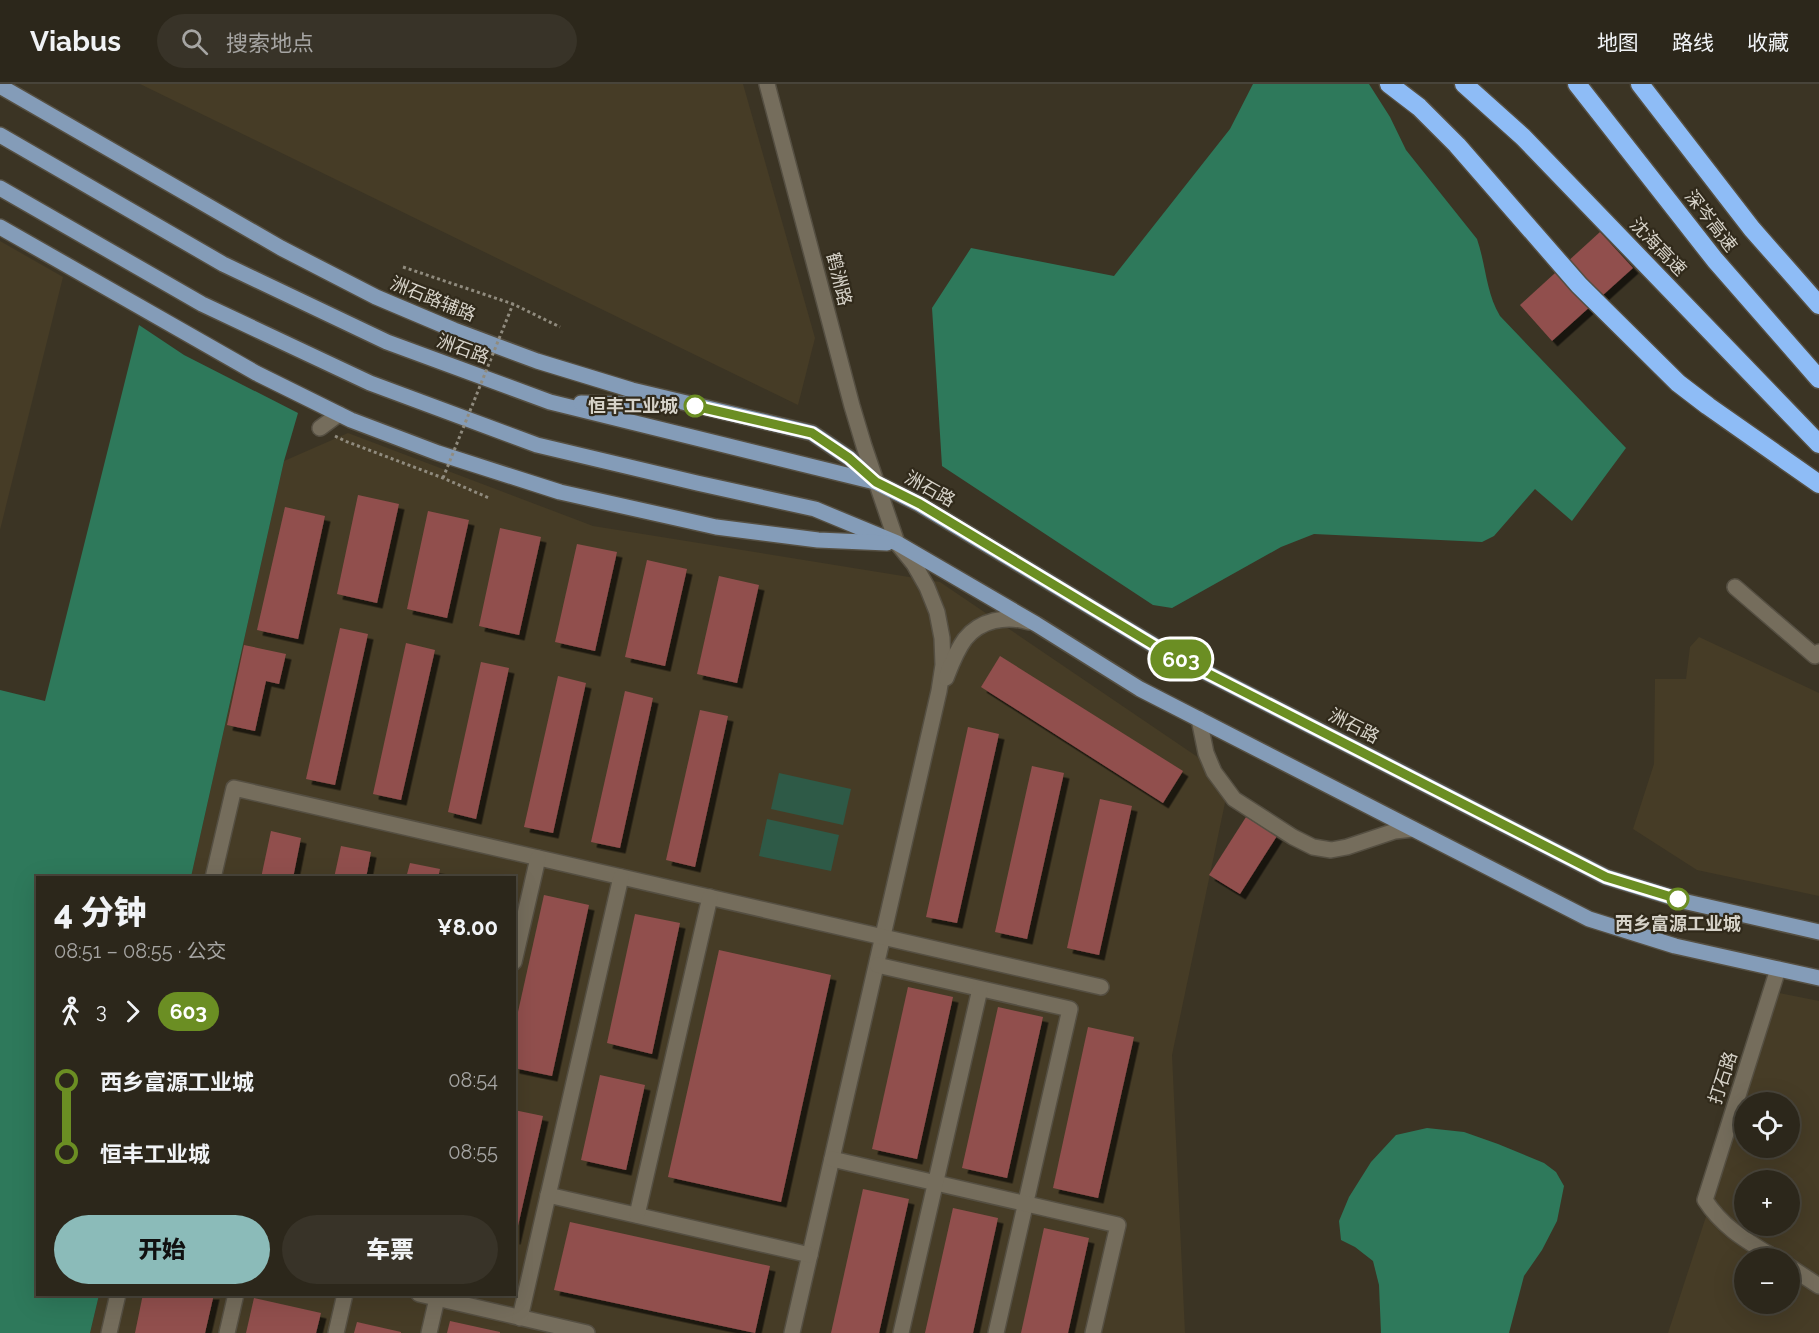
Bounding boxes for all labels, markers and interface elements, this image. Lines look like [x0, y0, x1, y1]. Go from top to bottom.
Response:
search box [157, 14, 577, 68]
text: Viabus [30, 25, 121, 58]
icon: search [178, 25, 211, 58]
text: 搜索地点 [226, 30, 314, 56]
text: 地图 [1597, 30, 1639, 55]
text: 路线 [1672, 30, 1714, 55]
text: 收藏 [1747, 30, 1789, 55]
street label: 深岑高速 [1681, 186, 1742, 256]
street label: 沈海高速 [1626, 213, 1691, 280]
street label: 鹤洲路 [823, 250, 856, 308]
street label: 洲石路辅路 [388, 272, 479, 325]
street label: 洲石路 [434, 329, 492, 368]
place label: 恒丰工业城 [588, 395, 678, 416]
marker: 恒丰工业城 [684, 395, 706, 417]
street label: 洲石路 [902, 466, 959, 511]
line badge: 603 [1146, 640, 1216, 678]
text: 603 [1162, 647, 1200, 672]
street label: 洲石路 [1325, 704, 1383, 747]
marker: 西乡富源工业城 [1667, 888, 1689, 910]
text: 4 分钟 [54, 893, 147, 932]
place label: 西乡富源工业城 [1615, 913, 1741, 934]
text: ¥8.00 [437, 914, 498, 940]
text: 08:51 – 08:55 · 公交 [54, 939, 227, 963]
icon: walk [54, 995, 87, 1028]
icon: forward [116, 995, 149, 1028]
text: 3 [96, 999, 107, 1023]
text: 603 [170, 999, 207, 1024]
street label: 打石路 [1704, 1049, 1741, 1107]
text: 08:54 [448, 1068, 498, 1092]
text: 西乡富源工业城 [100, 1069, 254, 1095]
map controls [1734, 1092, 1800, 1314]
button: locate [1734, 1092, 1800, 1158]
text: 08:55 [448, 1140, 498, 1164]
text: 恒丰工业城 [100, 1141, 210, 1167]
button: + [1734, 1170, 1800, 1236]
button: 开始 [54, 1215, 270, 1284]
button: 车票 [282, 1215, 498, 1284]
button: − [1734, 1248, 1800, 1314]

